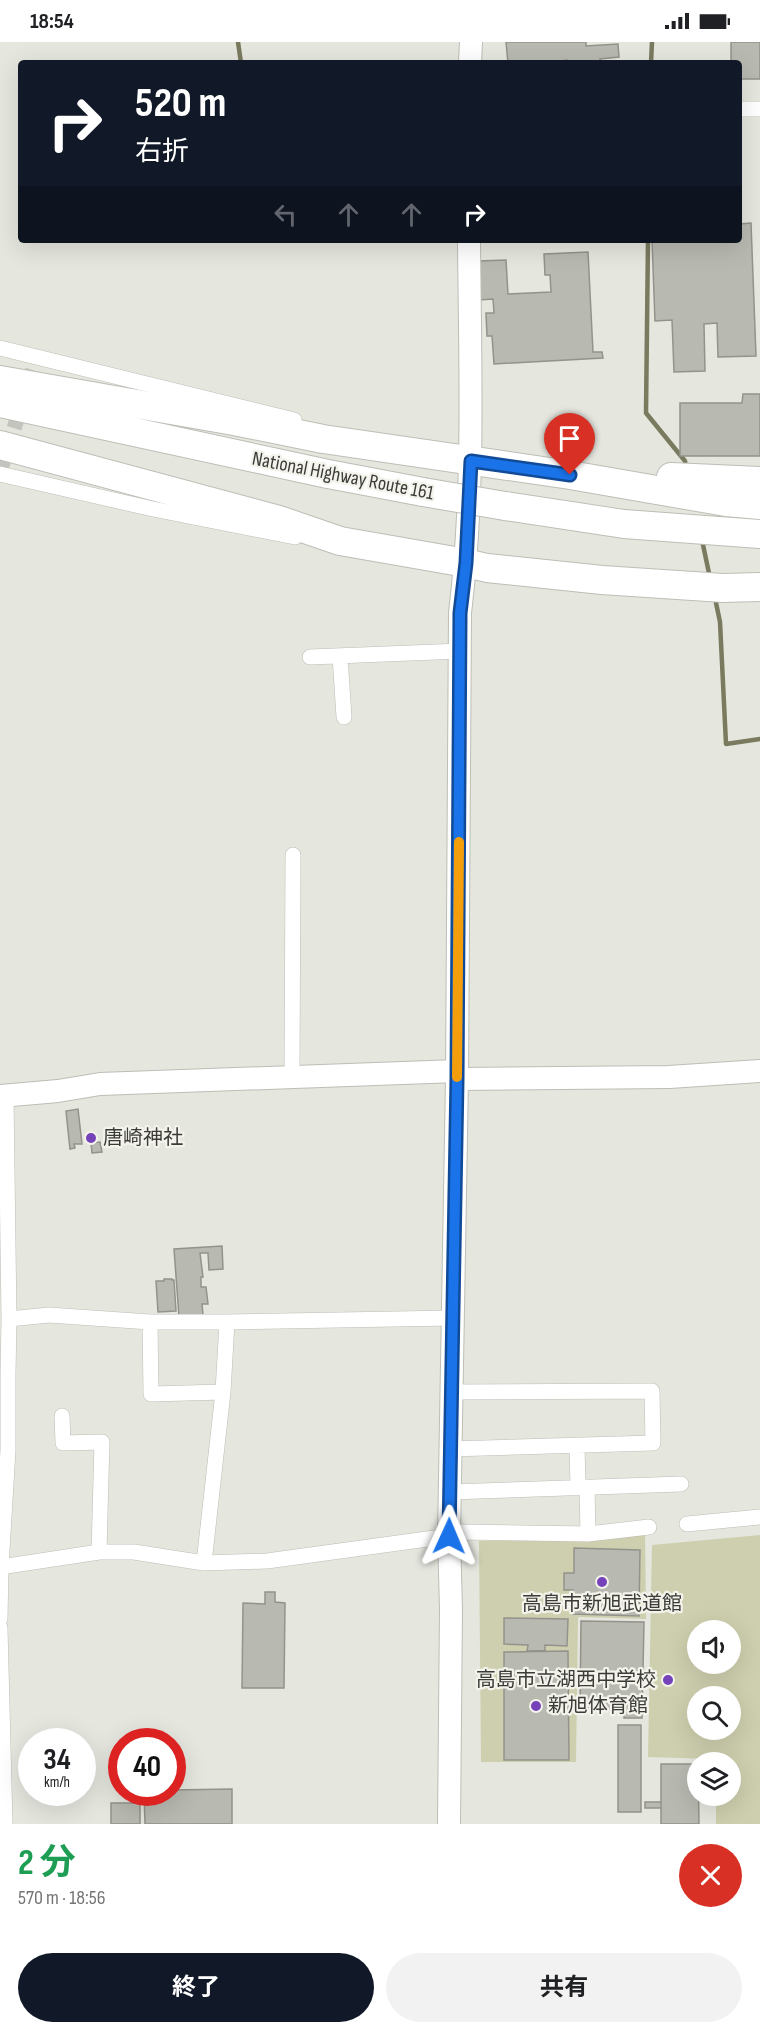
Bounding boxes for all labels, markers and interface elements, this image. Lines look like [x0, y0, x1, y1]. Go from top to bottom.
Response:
text: 18:54 [30, 8, 74, 35]
text: 520 m [135, 78, 226, 129]
icon: right [36, 84, 114, 162]
text: 右折 [135, 136, 189, 168]
icon: left [269, 198, 302, 231]
icon: ahead [332, 198, 365, 231]
icon: ahead [395, 198, 428, 231]
icon: right [458, 198, 491, 231]
pin [544, 413, 595, 475]
icon: arrive [553, 422, 586, 455]
street label: National Highway Route 161 [250, 447, 436, 505]
place label: 唐崎神社 [103, 1126, 183, 1150]
marker: 唐崎神社 [84, 1131, 98, 1145]
position arrow [417, 1504, 481, 1568]
marker: 高島市新旭武道館 [595, 1575, 609, 1589]
place label: 高島市新旭武道館 [522, 1592, 682, 1616]
map controls [687, 1620, 741, 1806]
button: sound [687, 1620, 741, 1674]
place label: 高島市立湖西中学校 [476, 1668, 656, 1692]
marker: 高島市立湖西中学校 [661, 1673, 675, 1687]
button: search [687, 1686, 741, 1740]
place label: 新旭体育館 [548, 1694, 648, 1718]
marker: 新旭体育館 [529, 1699, 543, 1713]
speed limit sign: 40 [108, 1728, 186, 1806]
text: 34 [43, 1742, 71, 1778]
button: layers [687, 1752, 741, 1806]
text: km/h [44, 1773, 70, 1792]
text: 2 分 [18, 1842, 75, 1885]
button: close [679, 1844, 742, 1907]
text: 570 m · 18:56 [18, 1886, 105, 1910]
button: 終了 [18, 1953, 374, 2022]
button: 共有 [386, 1953, 742, 2022]

